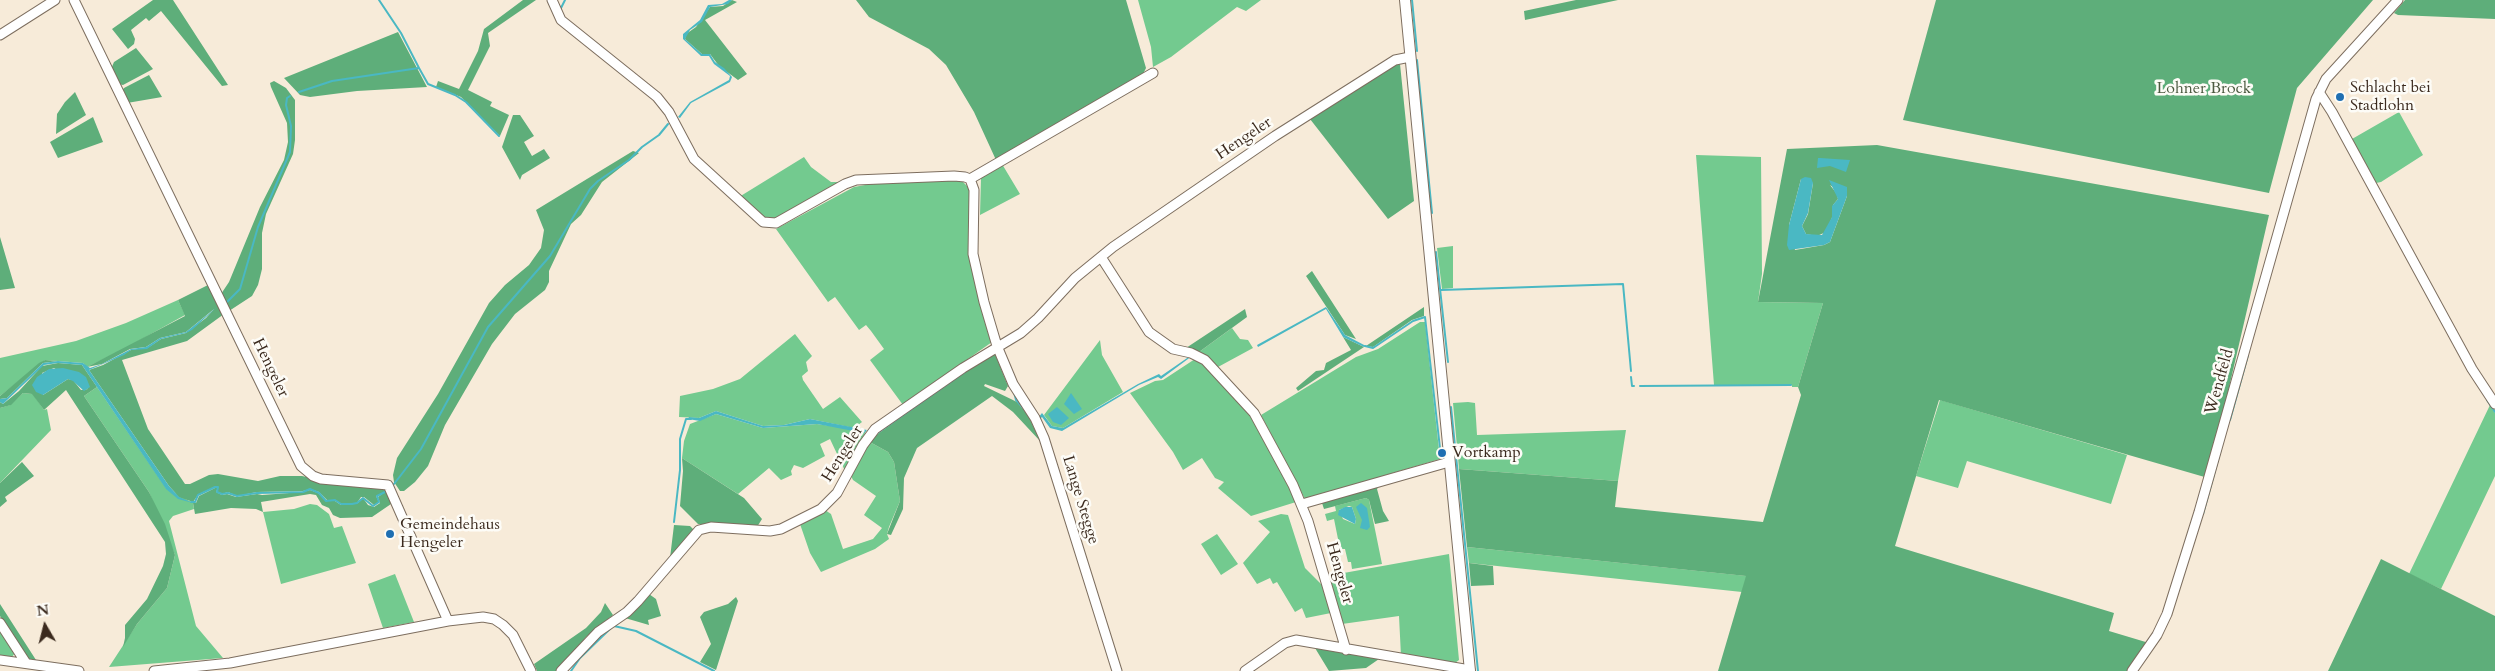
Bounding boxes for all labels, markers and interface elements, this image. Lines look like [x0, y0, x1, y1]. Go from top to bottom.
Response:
place label: Schlacht bei Stadtlohn [2350, 78, 2431, 116]
park label: Lohner Brock [2157, 79, 2251, 99]
marker: Schlacht bei Stadtlohn [2334, 91, 2346, 103]
street label: Hengeler [1212, 113, 1276, 165]
street label: Hengeler [248, 335, 292, 401]
street label: Wendfeld [2202, 347, 2238, 417]
street label: Hengeler [818, 422, 868, 486]
place label: Vortkamp [1452, 443, 1521, 463]
marker: Vortkamp [1436, 447, 1448, 459]
street label: Lange Stegge [1057, 453, 1103, 547]
place label: Gemeindehaus Hengeler [400, 515, 500, 553]
marker: Gemeindehaus Hengeler [384, 528, 396, 540]
street label: Hengeler [1321, 540, 1357, 606]
text: N [36, 600, 50, 621]
north arrow [20, 601, 70, 651]

